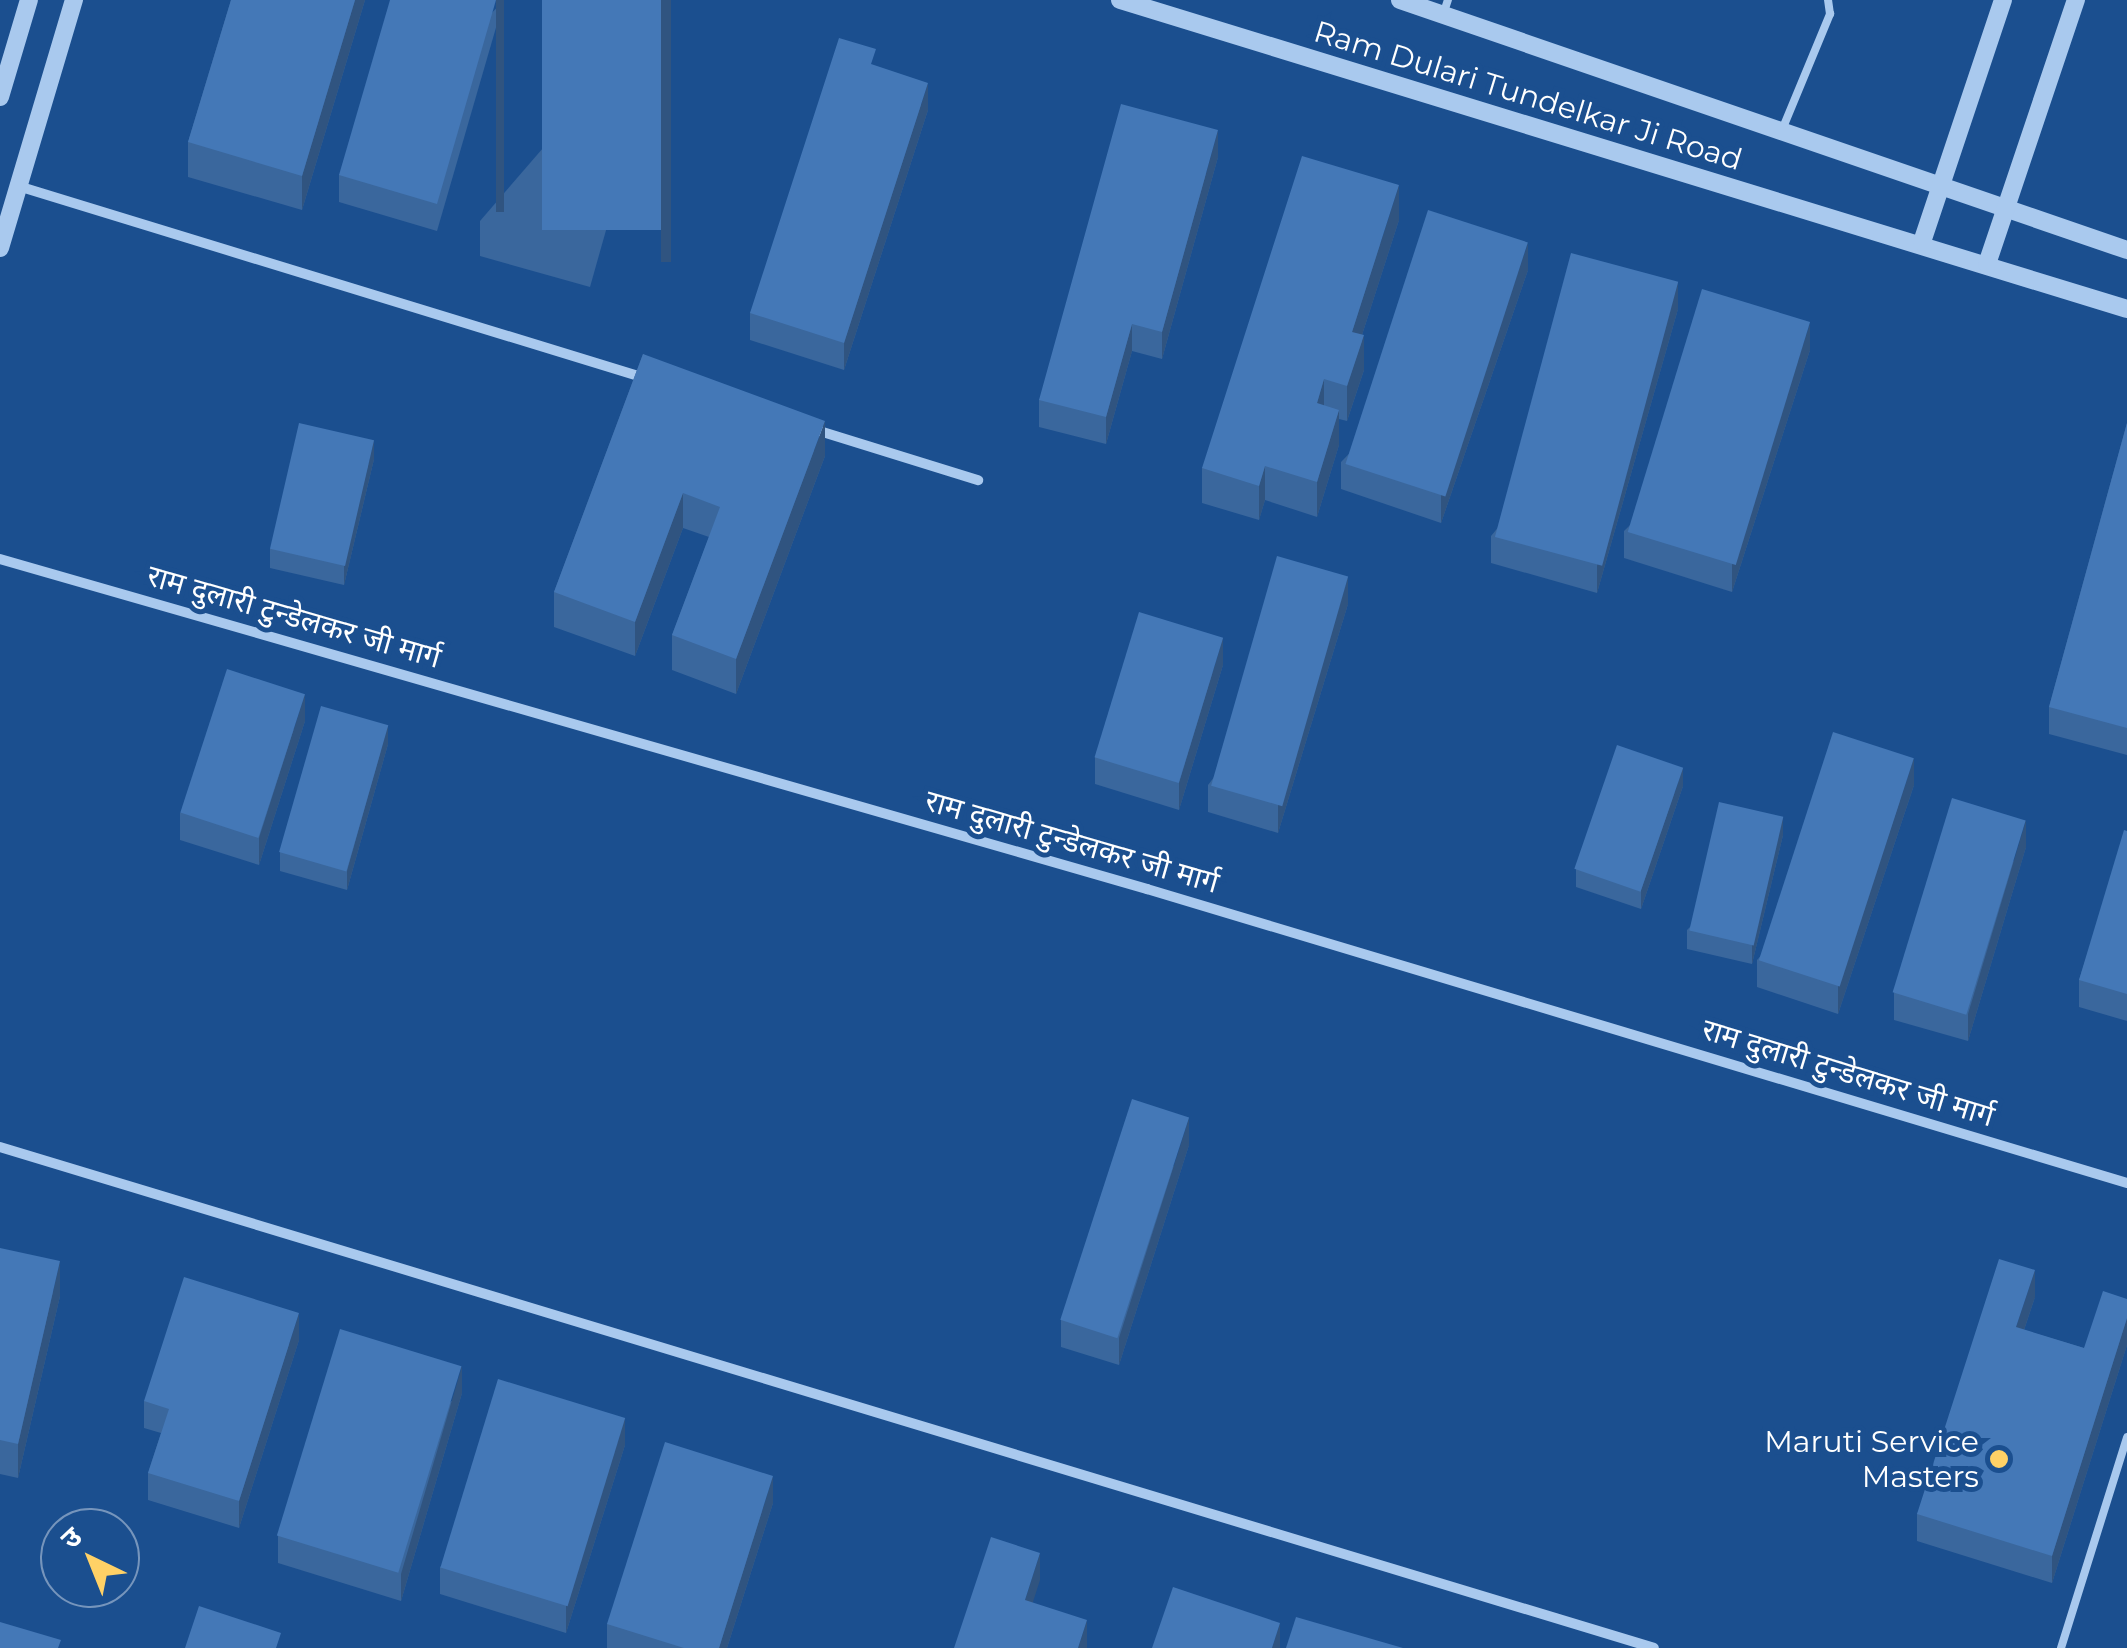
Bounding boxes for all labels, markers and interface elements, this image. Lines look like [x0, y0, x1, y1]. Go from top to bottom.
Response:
street label: Ram Dulari Tundelkar Ji Road [1310, 14, 1746, 178]
street label: राम दुलारी टुन्डेलकर जी मार्ग [143, 558, 445, 676]
street label: राम दुलारी टुन्डेलकर जी मार्ग [921, 783, 1223, 901]
street label: राम दुलारी टुन्डेलकर जी मार्ग [1698, 1011, 1998, 1135]
place label: Maruti Service Masters [1764, 1424, 1979, 1494]
marker: Maruti Service Masters [1988, 1448, 2010, 1470]
north arrow [40, 1508, 140, 1608]
text: उ [53, 1520, 88, 1556]

